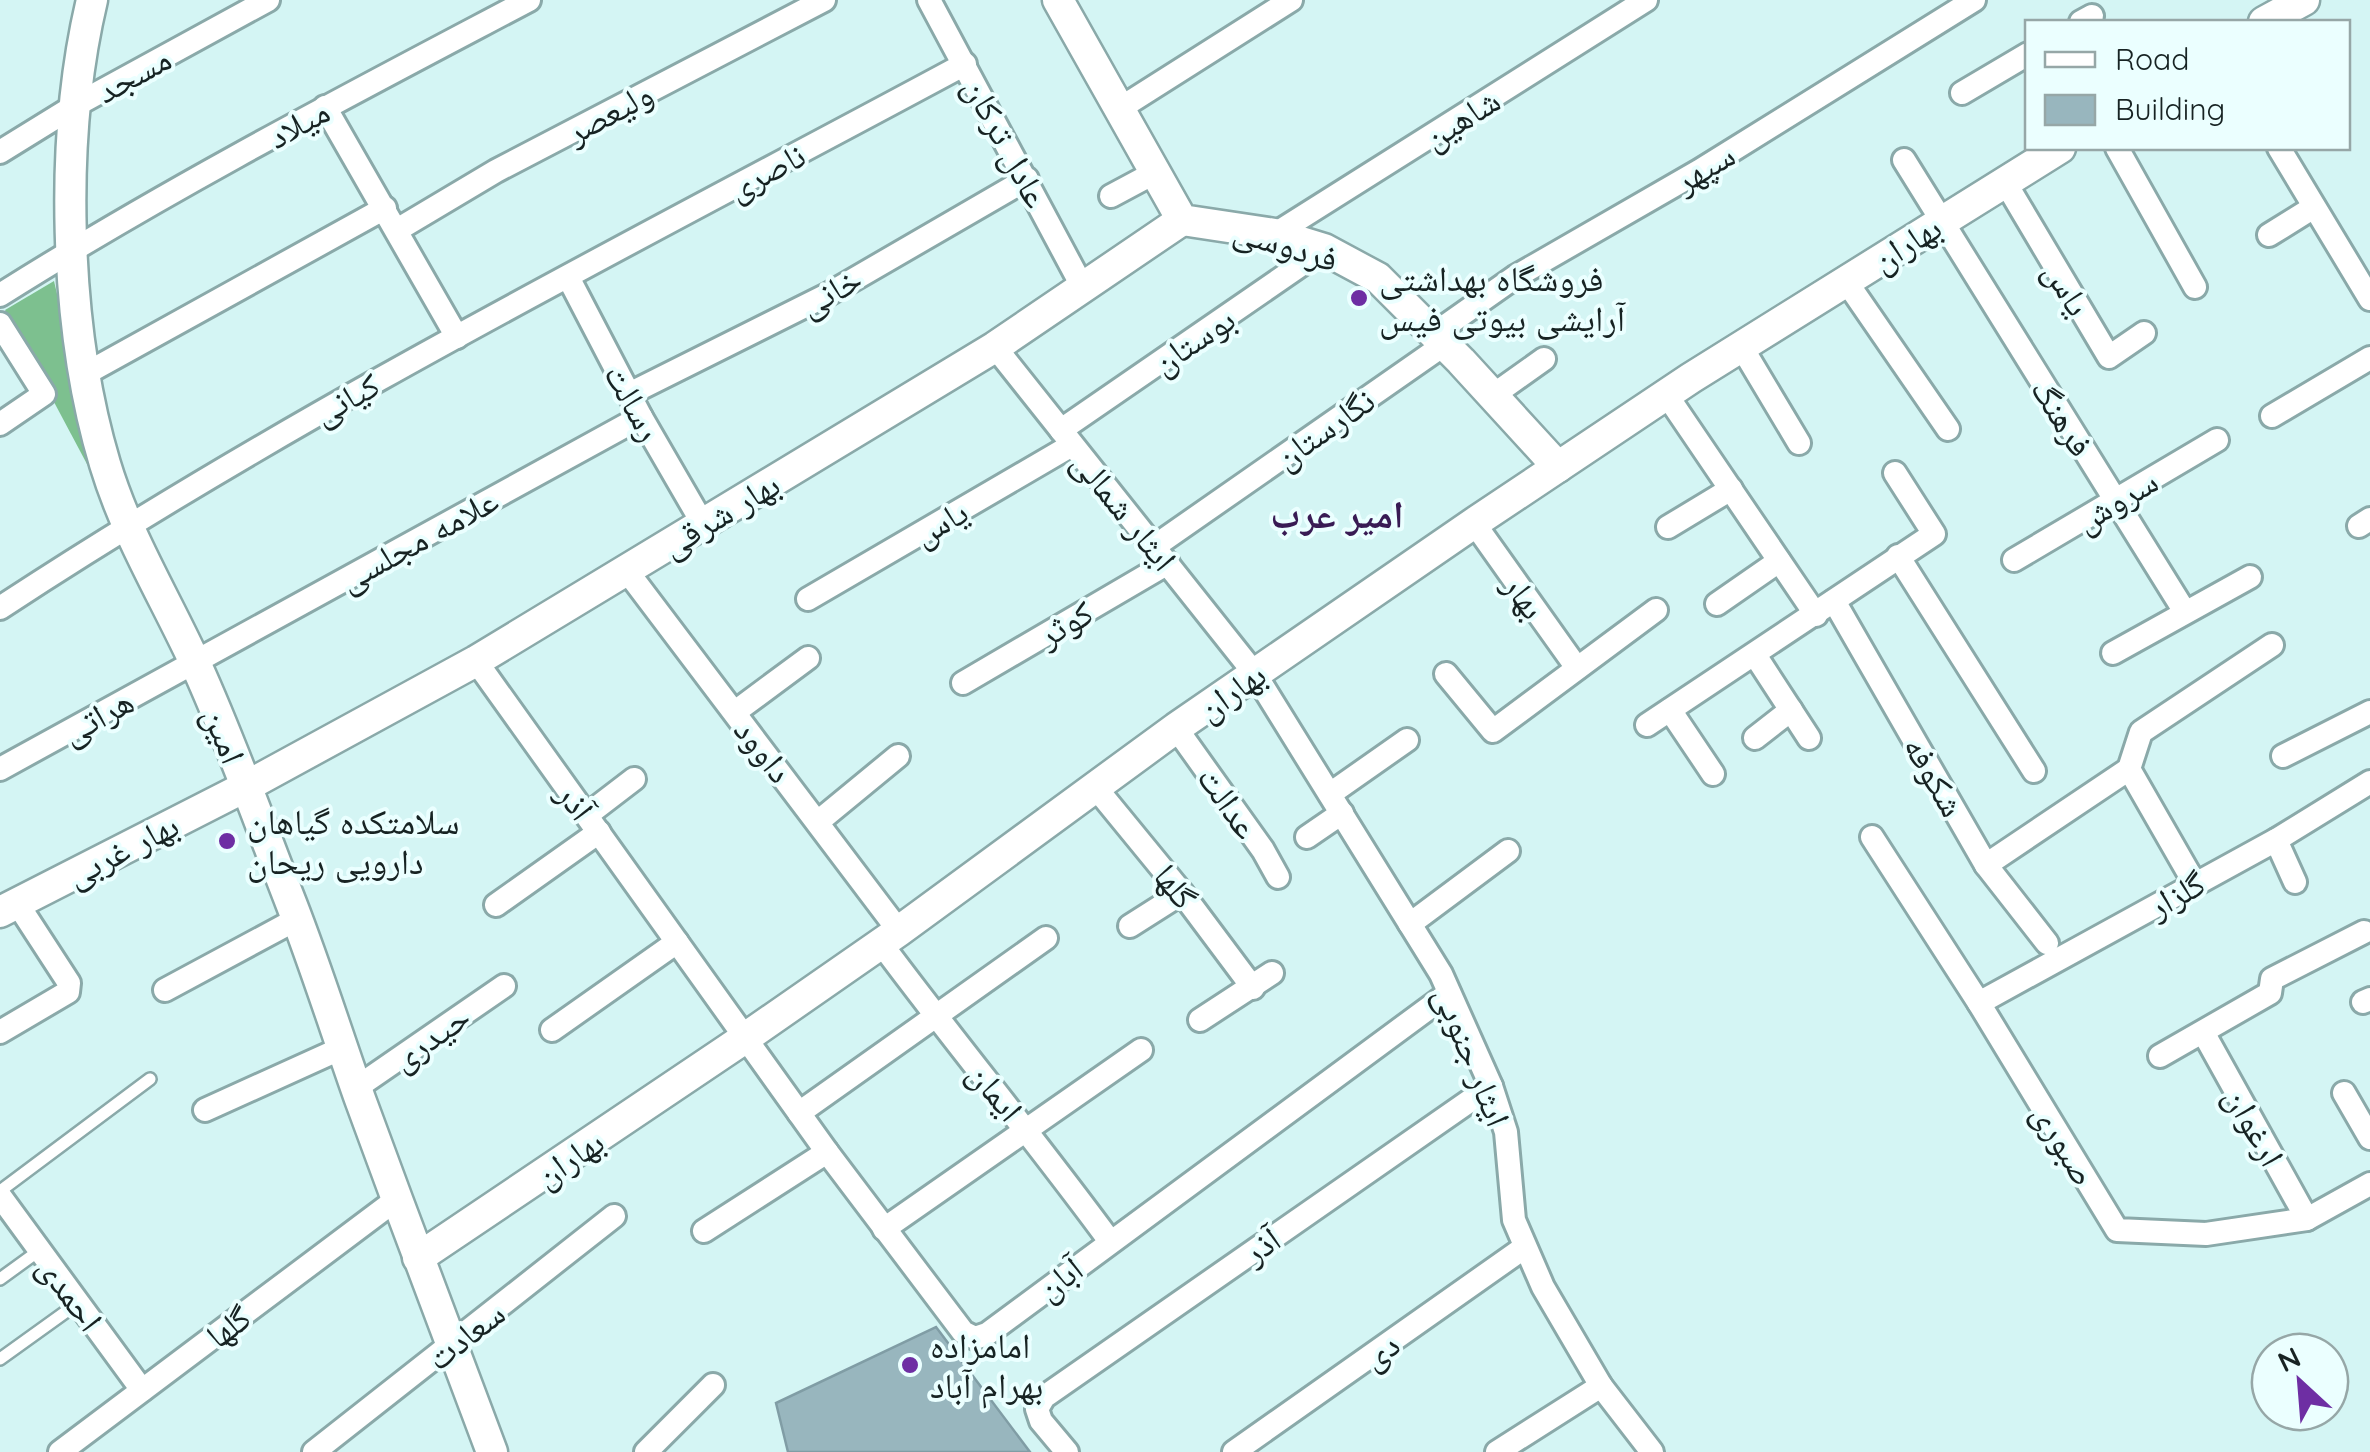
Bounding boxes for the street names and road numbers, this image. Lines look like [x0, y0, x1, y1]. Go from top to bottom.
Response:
street label: مسجد [88, 36, 178, 112]
street label: عادل ترکان [954, 69, 1060, 215]
street label: ولیعصر [557, 71, 660, 154]
street label: شاهین [1414, 77, 1508, 159]
street label: میلاد [259, 88, 337, 158]
street label: ناصری [720, 132, 812, 210]
street label: سپهر [1665, 132, 1743, 203]
street label: بهاران [1863, 205, 1949, 281]
street label: فردوسی [1229, 207, 1343, 281]
street label: یاس [2035, 253, 2101, 323]
street label: خانی [791, 256, 869, 326]
street label: بوستان [1143, 296, 1243, 384]
street label: رسالت [595, 356, 673, 448]
street label: کیانی [305, 362, 387, 434]
street label: فرهنگ [2022, 370, 2104, 464]
street label: نگارستان [1265, 378, 1383, 478]
street label: ایثار شمالی [1063, 441, 1187, 579]
street label: سروش [2067, 458, 2165, 542]
street label: بهار شرقی [653, 461, 787, 567]
street label: علامه مجلسی [331, 477, 505, 601]
street label: یاس [905, 489, 975, 555]
street label: بهار [1493, 564, 1556, 627]
street label: کوثر [1028, 590, 1101, 657]
street label: بهاران [1188, 652, 1274, 730]
street label: هراتی [53, 678, 141, 754]
street label: امین [194, 700, 256, 770]
street label: داوود [725, 709, 803, 791]
street label: شکوفه [1894, 728, 1976, 824]
street label: عدالت [1188, 757, 1270, 847]
street label: آذر [547, 773, 605, 830]
street label: بهار غربی [58, 802, 186, 896]
street label: گلها [1145, 855, 1207, 917]
street label: گلزار [2139, 860, 2213, 928]
street label: ایثار جنوبی [1425, 979, 1521, 1133]
street label: حیدری [382, 994, 478, 1080]
street label: ایمان [959, 1052, 1033, 1130]
street label: ارغوان [2215, 1078, 2295, 1174]
street label: صبوری [2023, 1094, 2107, 1194]
street label: بهاران [526, 1119, 612, 1197]
street label: آذر [1233, 1216, 1289, 1274]
street label: احمدی [29, 1246, 113, 1340]
street label: آبان [1027, 1246, 1092, 1310]
street label: سعادت [417, 1291, 513, 1379]
street label: گلها [197, 1295, 259, 1357]
street label: دی [1353, 1322, 1407, 1378]

